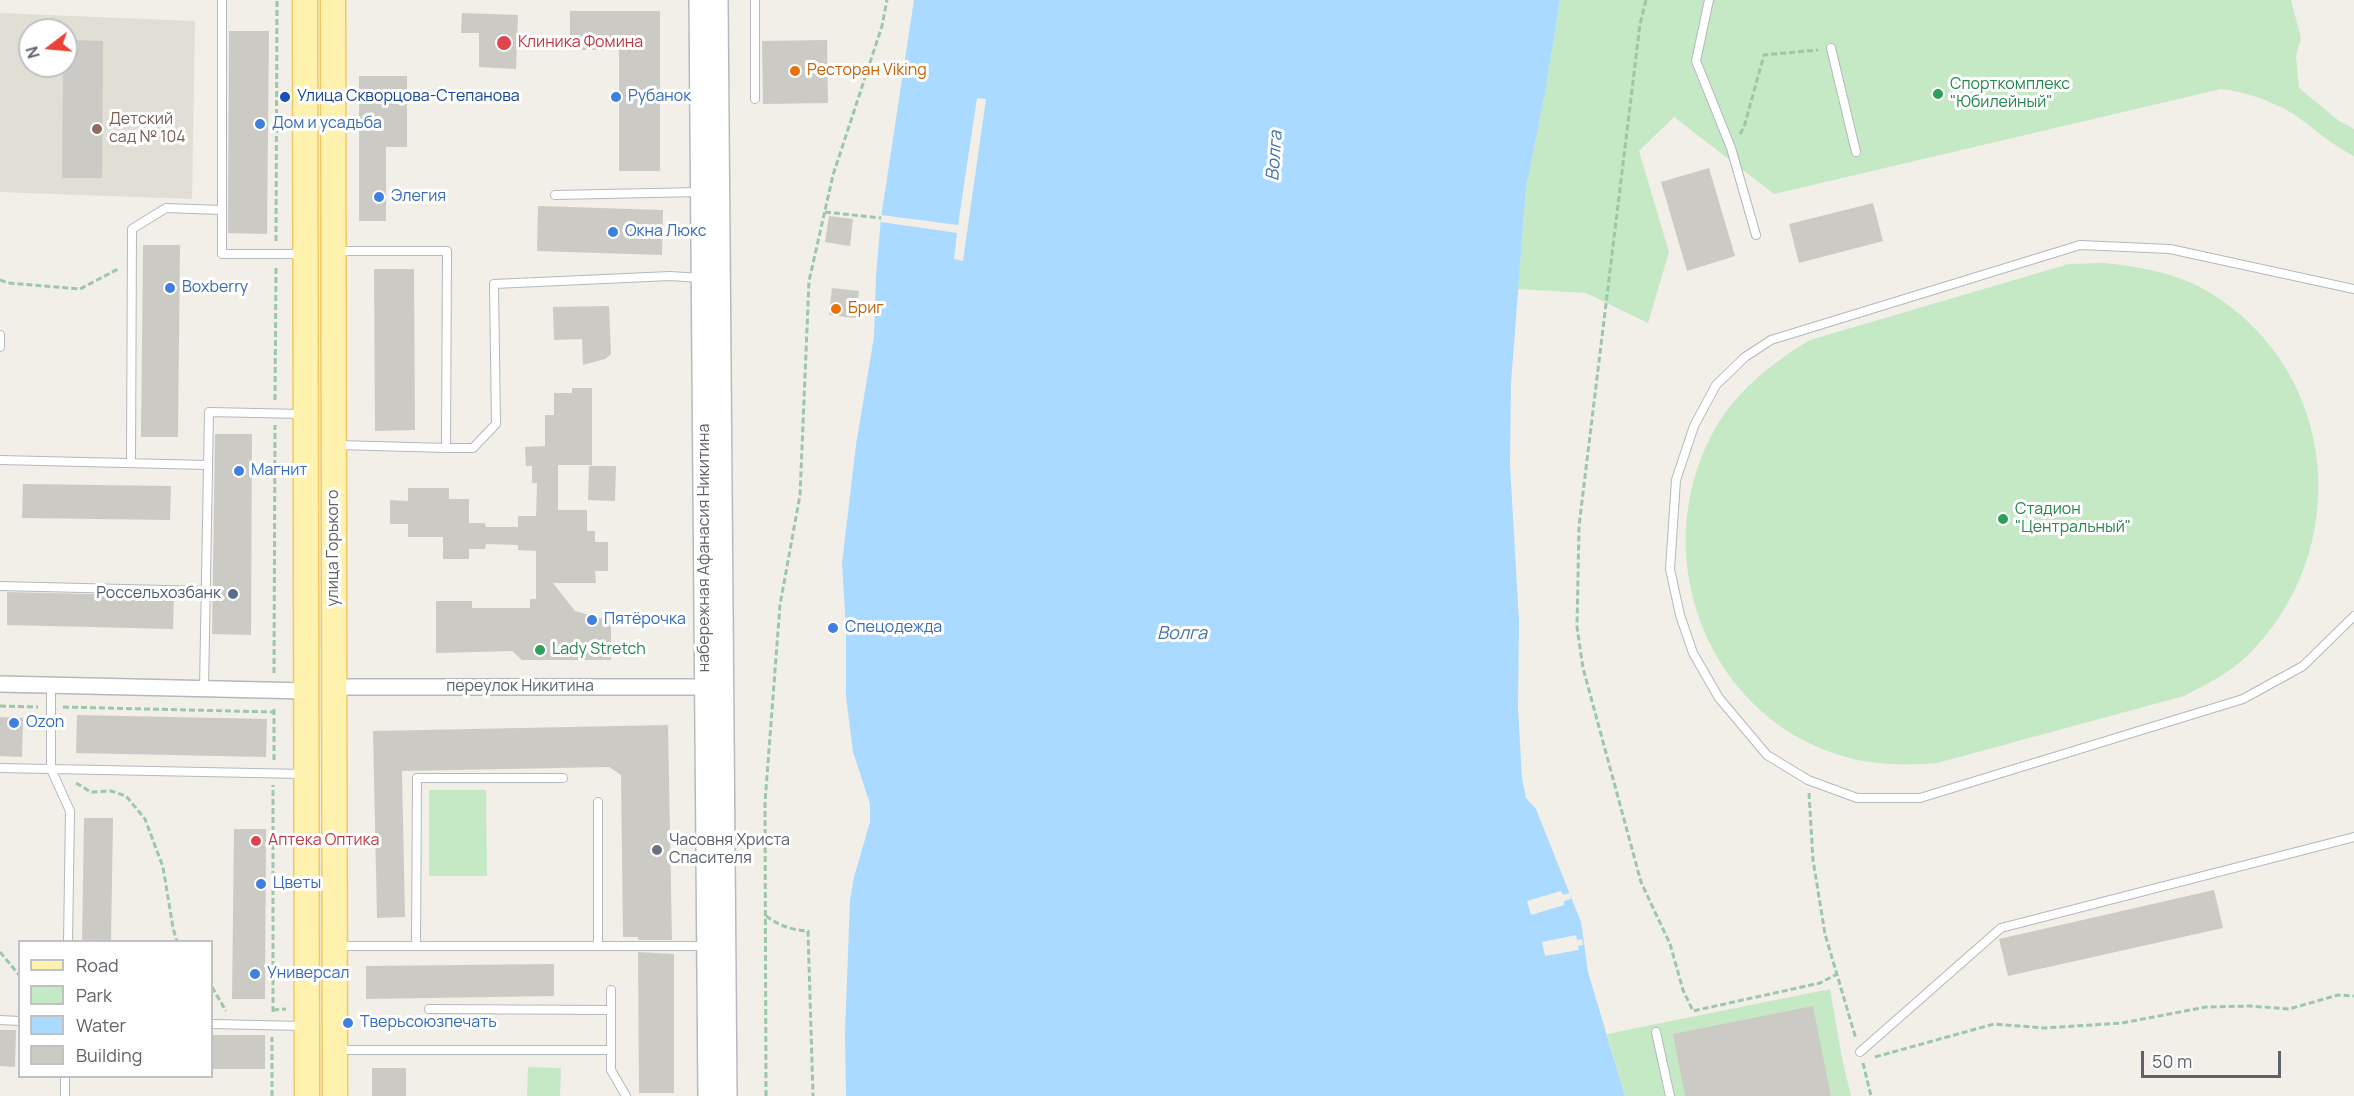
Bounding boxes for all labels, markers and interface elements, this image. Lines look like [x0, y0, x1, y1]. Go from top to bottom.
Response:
north arrow [18, 18, 78, 78]
place label: Клиника Фомина [518, 33, 643, 53]
marker: Клиника Фомина [495, 34, 513, 52]
text: N [20, 44, 45, 61]
place label: Ресторан Viking [807, 61, 927, 81]
marker: Ресторан Viking [788, 64, 802, 78]
place label: Спорткомплекс "Юбилейный" [1950, 75, 2070, 113]
place label: Улица Скворцова-Степанова [297, 87, 520, 107]
place label: Рубанок [628, 87, 691, 107]
marker: Спорткомплекс "Юбилейный" [1931, 87, 1945, 101]
marker: Улица Скворцова-Степанова [278, 90, 292, 104]
marker: Рубанок [609, 90, 623, 104]
place label: Детский сад № 104 [109, 110, 186, 148]
place label: Дом и усадьба [272, 114, 382, 134]
marker: Дом и усадьба [253, 117, 267, 131]
marker: Детский сад № 104 [90, 122, 104, 136]
water label: Волга [1262, 130, 1288, 182]
place label: Элегия [391, 187, 446, 207]
marker: Элегия [372, 190, 386, 204]
place label: Окна Люкс [625, 222, 707, 242]
marker: Окна Люкс [606, 225, 620, 239]
place label: Boxberry [182, 278, 248, 298]
marker: Boxberry [163, 281, 177, 295]
place label: Бриг [848, 299, 884, 319]
marker: Бриг [829, 302, 843, 316]
street label: набережная Афанасия Никитина [695, 424, 715, 672]
place label: Магнит [251, 461, 307, 481]
marker: Магнит [232, 464, 246, 478]
street label: улица Горького [324, 489, 344, 607]
place label: Стадион "Центральный" [2015, 500, 2131, 538]
marker: Стадион "Центральный" [1996, 512, 2010, 526]
place label: Россельхозбанк [96, 584, 221, 604]
marker: Россельхозбанк [226, 587, 240, 601]
place label: Пятёрочка [604, 610, 686, 630]
marker: Пятёрочка [585, 613, 599, 627]
place label: Спецодежда [845, 618, 942, 638]
marker: Спецодежда [826, 621, 840, 635]
water label: Волга [1157, 623, 1207, 645]
place label: Lady Stretch [552, 640, 646, 660]
marker: Lady Stretch [533, 643, 547, 657]
street label: переулок Никитина [446, 677, 594, 697]
place label: Ozon [26, 713, 64, 733]
marker: Ozon [7, 716, 21, 730]
place label: Аптека Оптика [268, 831, 379, 851]
place label: Часовня Христа Спасителя [669, 831, 790, 869]
marker: Аптека Оптика [249, 834, 263, 848]
marker: Часовня Христа Спасителя [650, 843, 664, 857]
place label: Цветы [273, 874, 321, 894]
marker: Цветы [254, 877, 268, 891]
legend [18, 940, 213, 1078]
text: Road [76, 953, 119, 977]
place label: Универсал [267, 964, 350, 984]
marker: Универсал [248, 967, 262, 981]
text: Park [76, 983, 112, 1007]
text: Water [76, 1013, 126, 1037]
place label: Тверьсоюзпечать [360, 1013, 497, 1033]
marker: Тверьсоюзпечать [341, 1016, 355, 1030]
scale bar [2144, 1039, 2284, 1077]
text: Building [76, 1043, 142, 1067]
text: 50 m [2152, 1049, 2192, 1073]

